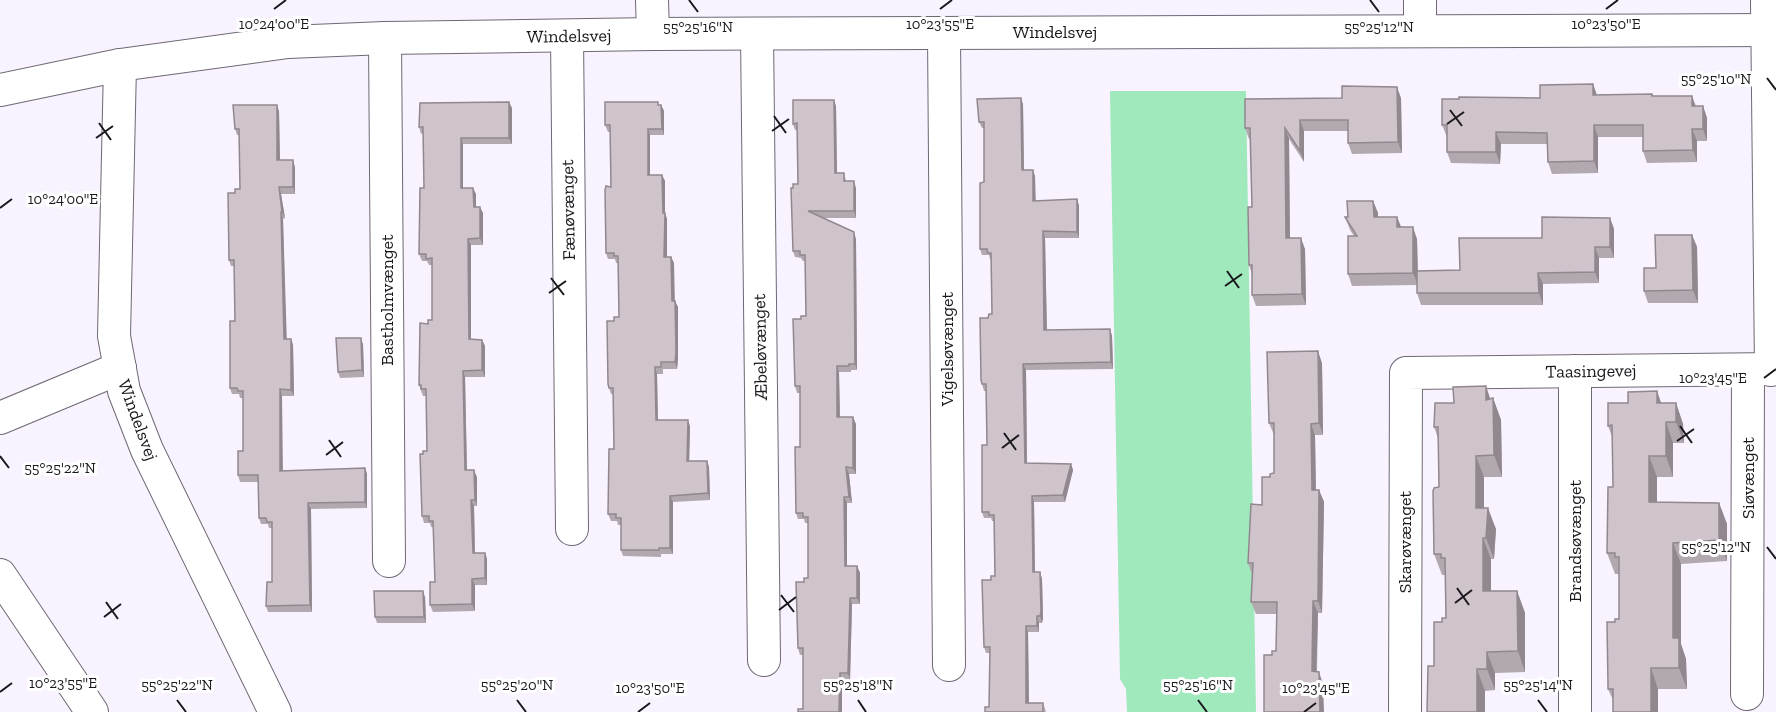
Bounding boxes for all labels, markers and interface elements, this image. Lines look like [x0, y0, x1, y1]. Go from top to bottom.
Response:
text: 10°24'00"E [239, 15, 309, 33]
text: 10°23'55"E [906, 15, 974, 33]
text: 10°23'50"E [1572, 15, 1641, 33]
text: 55°25'16"N [663, 18, 733, 36]
text: 55°25'12"N [1344, 18, 1414, 36]
street label: Windelsvej [1013, 21, 1097, 43]
street label: Windelsvej [526, 24, 612, 48]
text: 55°25'10"N [1681, 70, 1751, 88]
street label: Fænøvænget [556, 159, 580, 261]
text: 10°24'00"E [28, 190, 98, 208]
street label: Bastholmvænget [376, 234, 398, 366]
street label: Vigelsøvænget [936, 291, 958, 407]
street label: Æbeløvænget [748, 293, 772, 401]
street label: Taasingevej [1545, 359, 1637, 383]
text: 10°23'45"E [1679, 369, 1747, 387]
street label: Windelsvej [113, 376, 163, 464]
street label: Siøvænget [1737, 437, 1759, 519]
text: 55°25'22"N [24, 459, 96, 477]
street label: Brandsøvænget [1564, 480, 1586, 602]
street label: Skarøvænget [1394, 491, 1416, 593]
text: 55°25'12"N [1681, 538, 1751, 556]
text: 10°23'55"E [29, 674, 97, 692]
text: 55°25'22"N [141, 676, 213, 694]
text: 55°25'20"N [481, 676, 553, 694]
text: 55°25'18"N [823, 676, 893, 694]
text: 55°25'16"N [1163, 676, 1233, 694]
text: 55°25'14"N [1503, 676, 1573, 694]
text: 10°23'50"E [616, 679, 685, 697]
text: 10°23'45"E [1282, 679, 1350, 697]

